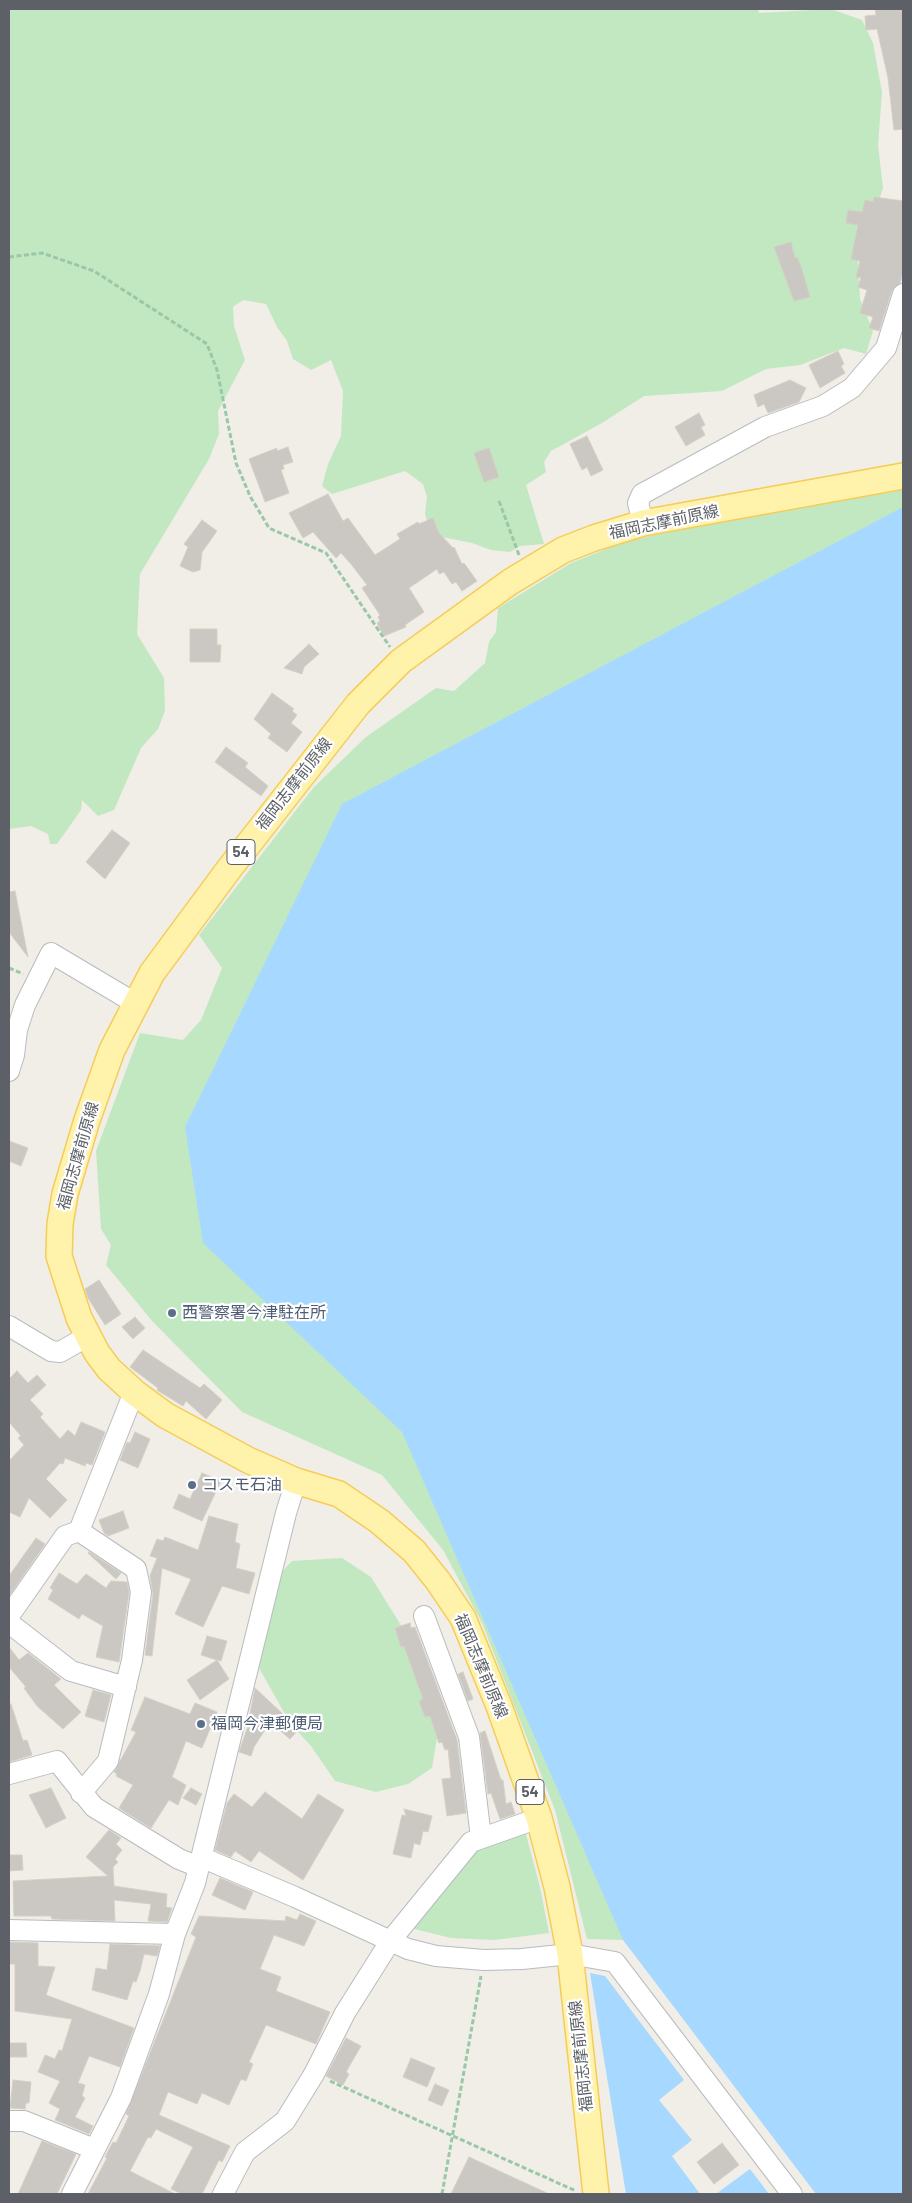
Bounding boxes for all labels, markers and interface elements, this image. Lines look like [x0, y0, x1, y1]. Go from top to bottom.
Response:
street label: 福岡志摩前原線 [607, 501, 721, 543]
street label: 福岡志摩前原線 [252, 734, 336, 834]
road number: 54 [227, 840, 255, 864]
street label: 福岡志摩前原線 [53, 1100, 103, 1212]
place label: 西警察署今津駐在所 [182, 1303, 326, 1323]
marker: 西警察署今津駐在所 [166, 1307, 178, 1319]
place label: コスモ石油 [202, 1475, 282, 1495]
marker: コスモ石油 [186, 1479, 198, 1491]
street label: 福岡志摩前原線 [450, 1611, 512, 1721]
place label: 福岡今津郵便局 [211, 1714, 323, 1734]
marker: 福岡今津郵便局 [195, 1718, 207, 1730]
road number: 54 [516, 1780, 544, 1804]
street label: 福岡志摩前原線 [566, 1999, 596, 2113]

